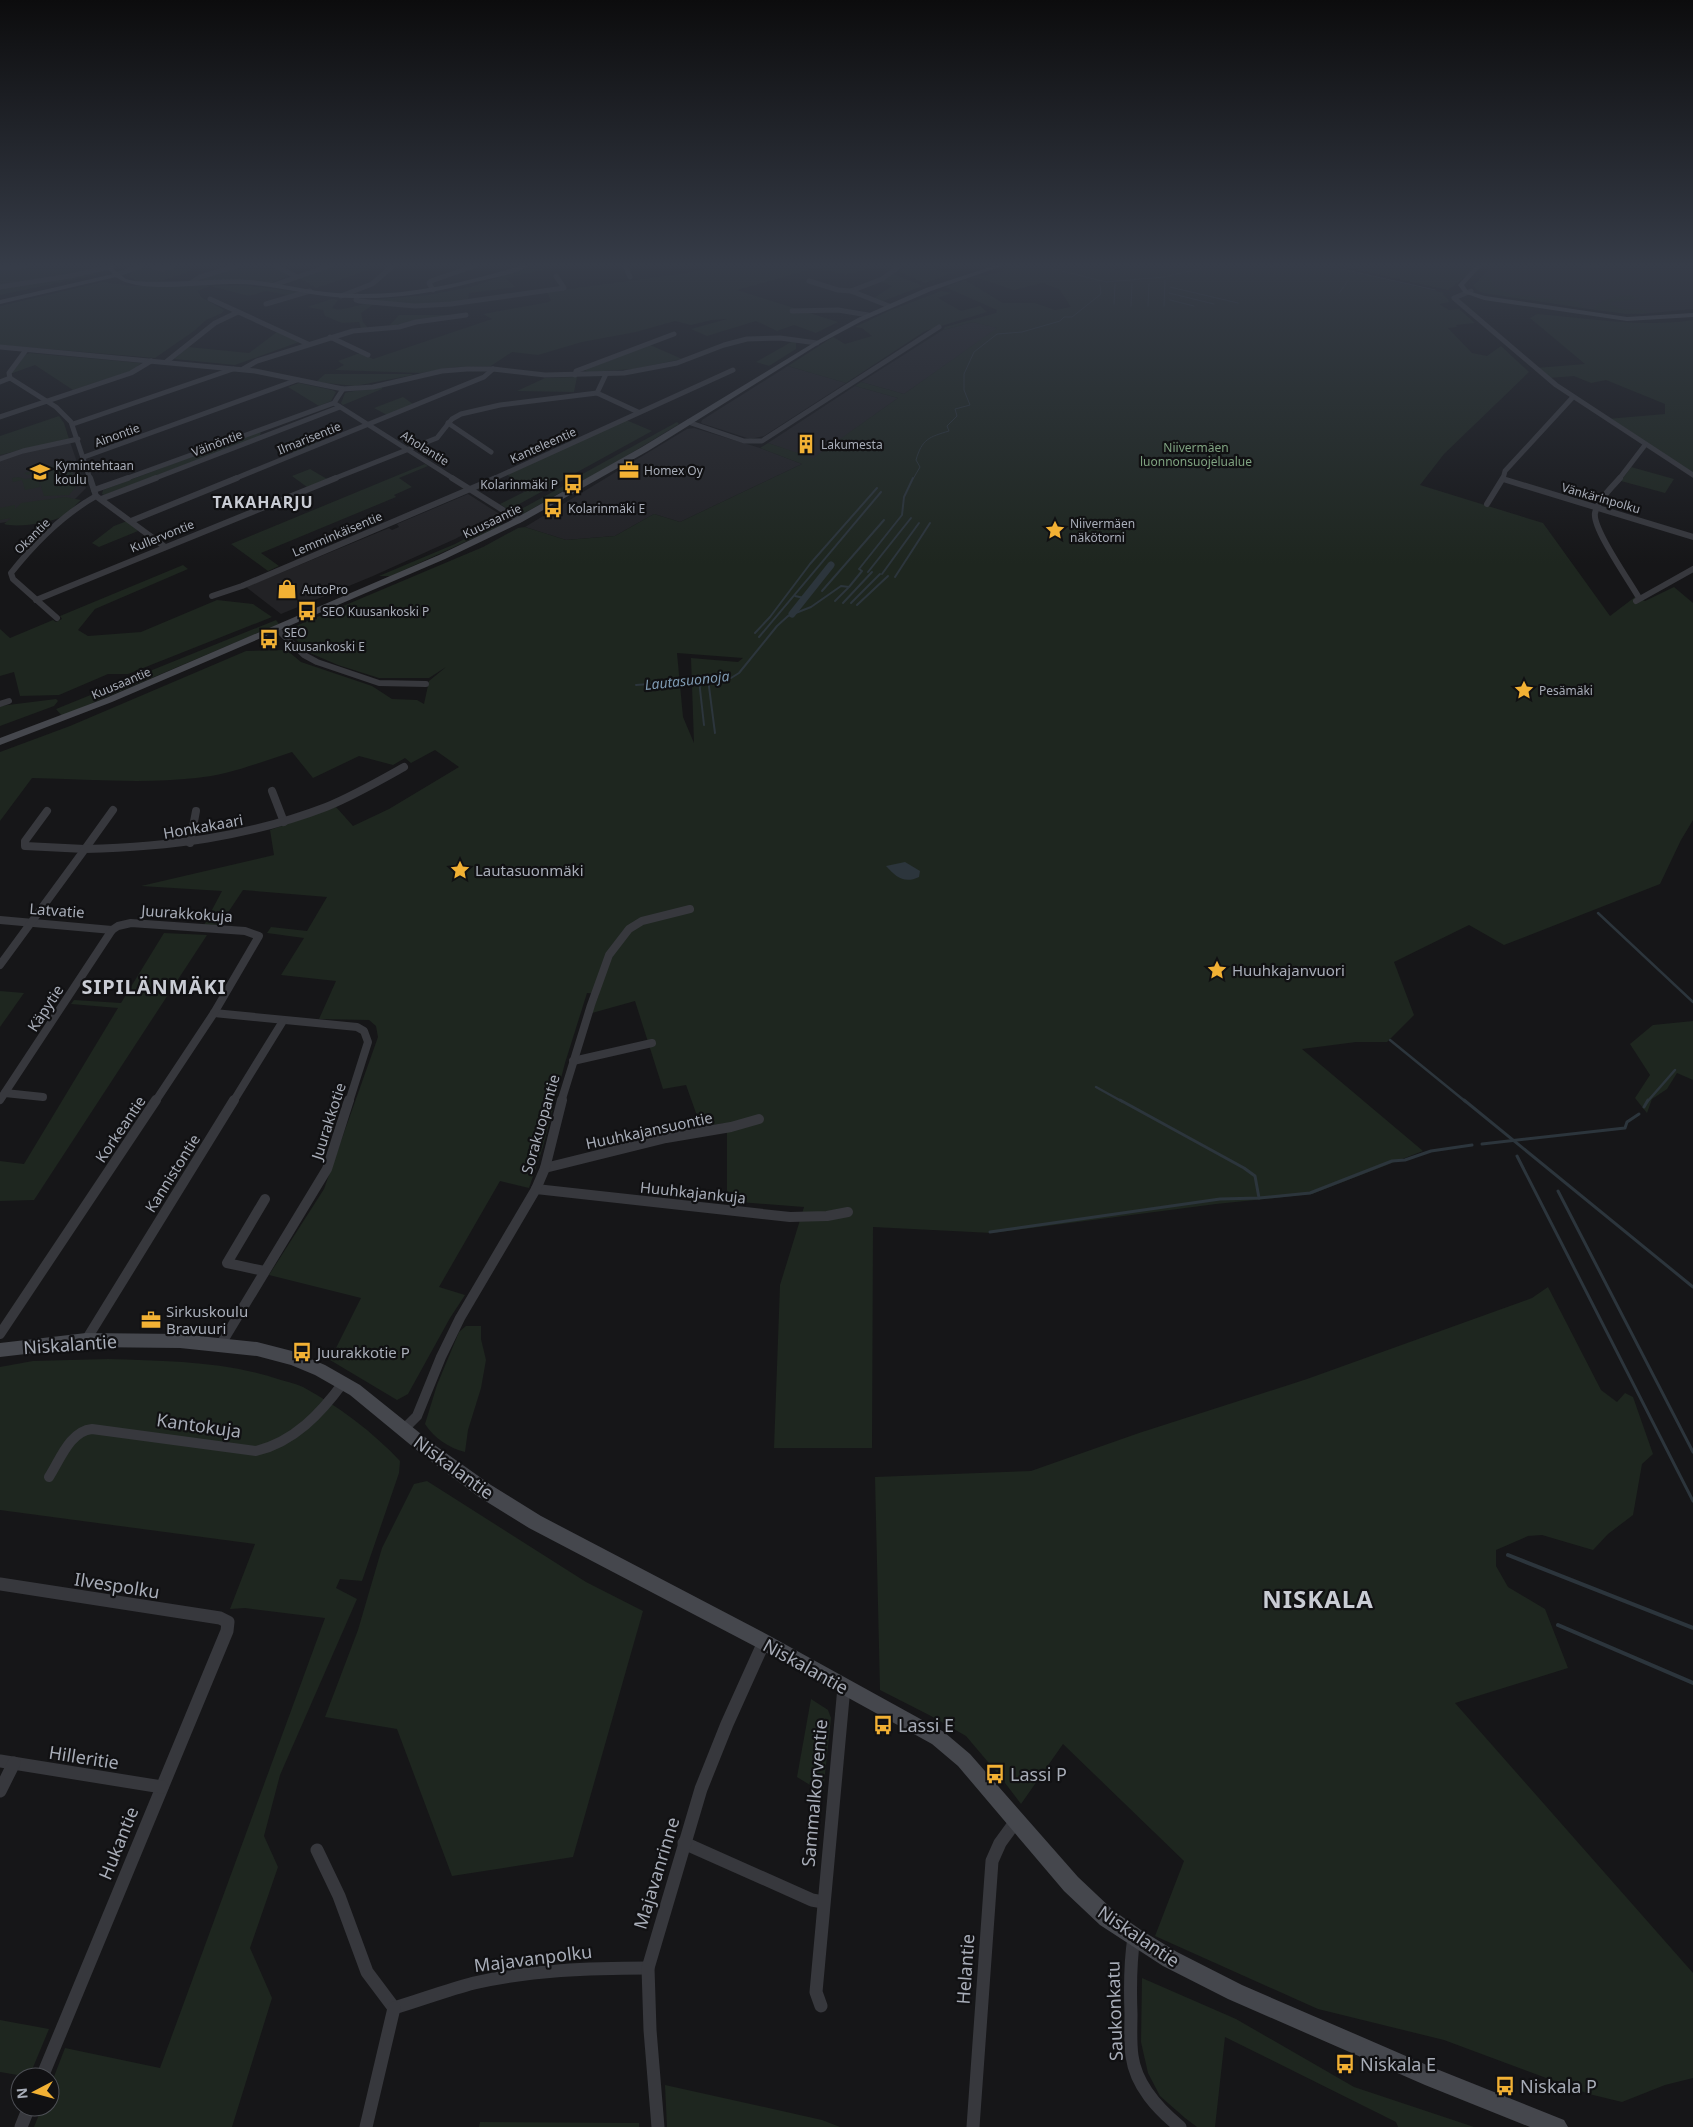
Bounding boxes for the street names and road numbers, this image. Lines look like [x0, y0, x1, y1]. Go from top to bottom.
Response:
street label: Ilmarisentie [275, 417, 344, 458]
street label: Ainontie [92, 419, 142, 451]
street label: Kanteleentie [507, 423, 579, 467]
street label: Väinöntie [189, 425, 245, 460]
street label: Aholantie [398, 427, 453, 470]
street label: Vänkärinpolku [1560, 479, 1642, 517]
street label: Kuusaantie [460, 499, 524, 542]
street label: Lemminkäisentie [289, 507, 385, 561]
street label: Okantie [10, 514, 54, 558]
street label: Kullervontie [127, 515, 197, 557]
street label: Kuusaantie [89, 663, 154, 703]
street label: Honkakaari [161, 809, 245, 843]
street label: Latvatie [29, 898, 85, 922]
street label: Juurakkokuja [139, 900, 233, 926]
street label: Käpytie [22, 981, 68, 1035]
street label: Sorakuopantie [516, 1072, 564, 1176]
street label: Juurakkotie [306, 1080, 350, 1164]
street label: Korkeantie [90, 1092, 150, 1166]
street label: Huuhkajansuontie [584, 1107, 714, 1153]
street label: Kannistontie [140, 1130, 204, 1216]
street label: Huuhkajankuja [639, 1176, 747, 1208]
street label: Niskalantie [22, 1329, 118, 1359]
street label: Kantokuja [155, 1407, 243, 1443]
street label: Niskalantie [409, 1430, 499, 1504]
street label: Ilvespolku [73, 1566, 161, 1604]
street label: Niskalantie [759, 1633, 853, 1699]
street label: Sammalkorventie [796, 1718, 832, 1868]
street label: Hilleritie [47, 1740, 121, 1774]
street label: Hukantie [93, 1803, 143, 1883]
street label: Majavanrinne [628, 1814, 684, 1932]
street label: Niskalantie [1093, 1900, 1185, 1972]
street label: Helantie [951, 1933, 979, 2005]
street label: Majavanpolku [473, 1939, 593, 1977]
street label: Saukonkatu [1100, 1961, 1128, 2061]

